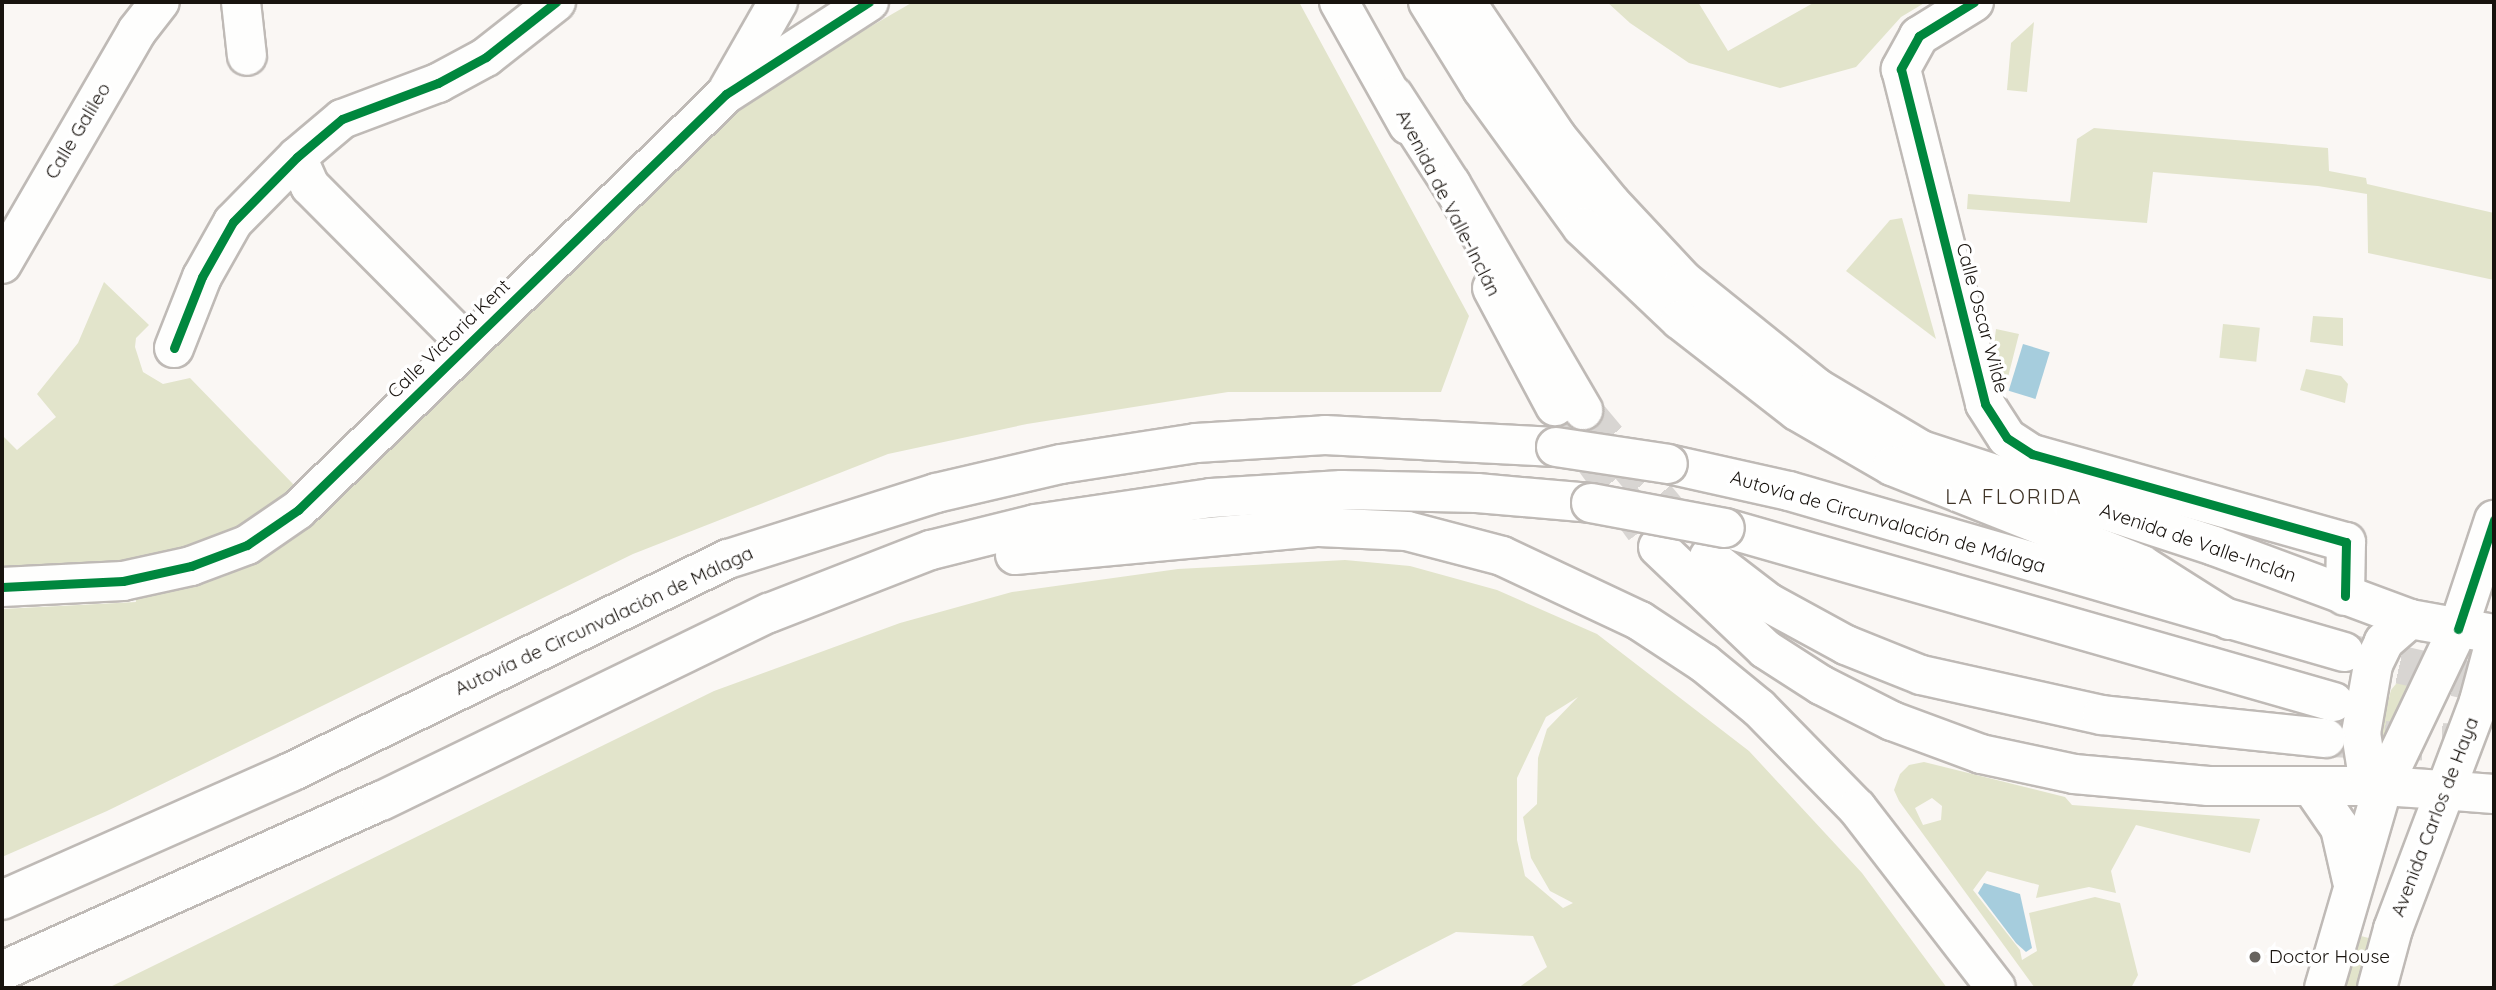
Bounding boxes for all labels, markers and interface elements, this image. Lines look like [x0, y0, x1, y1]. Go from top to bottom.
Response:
street label: Calle Galileo [40, 79, 116, 183]
street label: Avenida de Valle-Inclán [1391, 106, 1505, 300]
street label: Calle Oscar Wilde [1951, 240, 2013, 396]
street label: Calle Victoria Kent [383, 275, 515, 403]
street label: Autovía de Circunvalación de Málaga [1728, 466, 2048, 578]
district label: LA FLORIDA [1947, 483, 2081, 509]
street label: Avenida de Valle-Inclán [2097, 499, 2299, 587]
street label: Autovía de Circunvalación de Málaga [451, 542, 757, 700]
street label: Avenida Carlos de Haya [2386, 714, 2484, 920]
place label: Doctor House [2269, 946, 2390, 968]
marker: Doctor House [2247, 949, 2263, 965]

